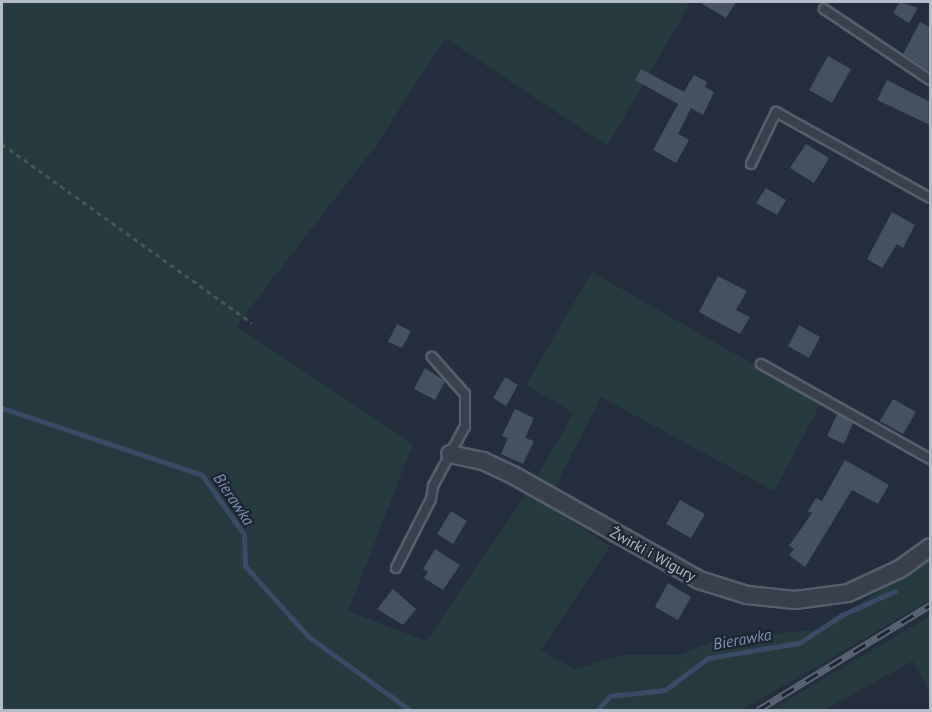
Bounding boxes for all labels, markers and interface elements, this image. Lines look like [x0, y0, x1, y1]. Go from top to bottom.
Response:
water label: Bierawka [210, 469, 258, 529]
street label: Żwirki i Wigury [607, 523, 699, 585]
water label: Bierawka [711, 624, 773, 654]

